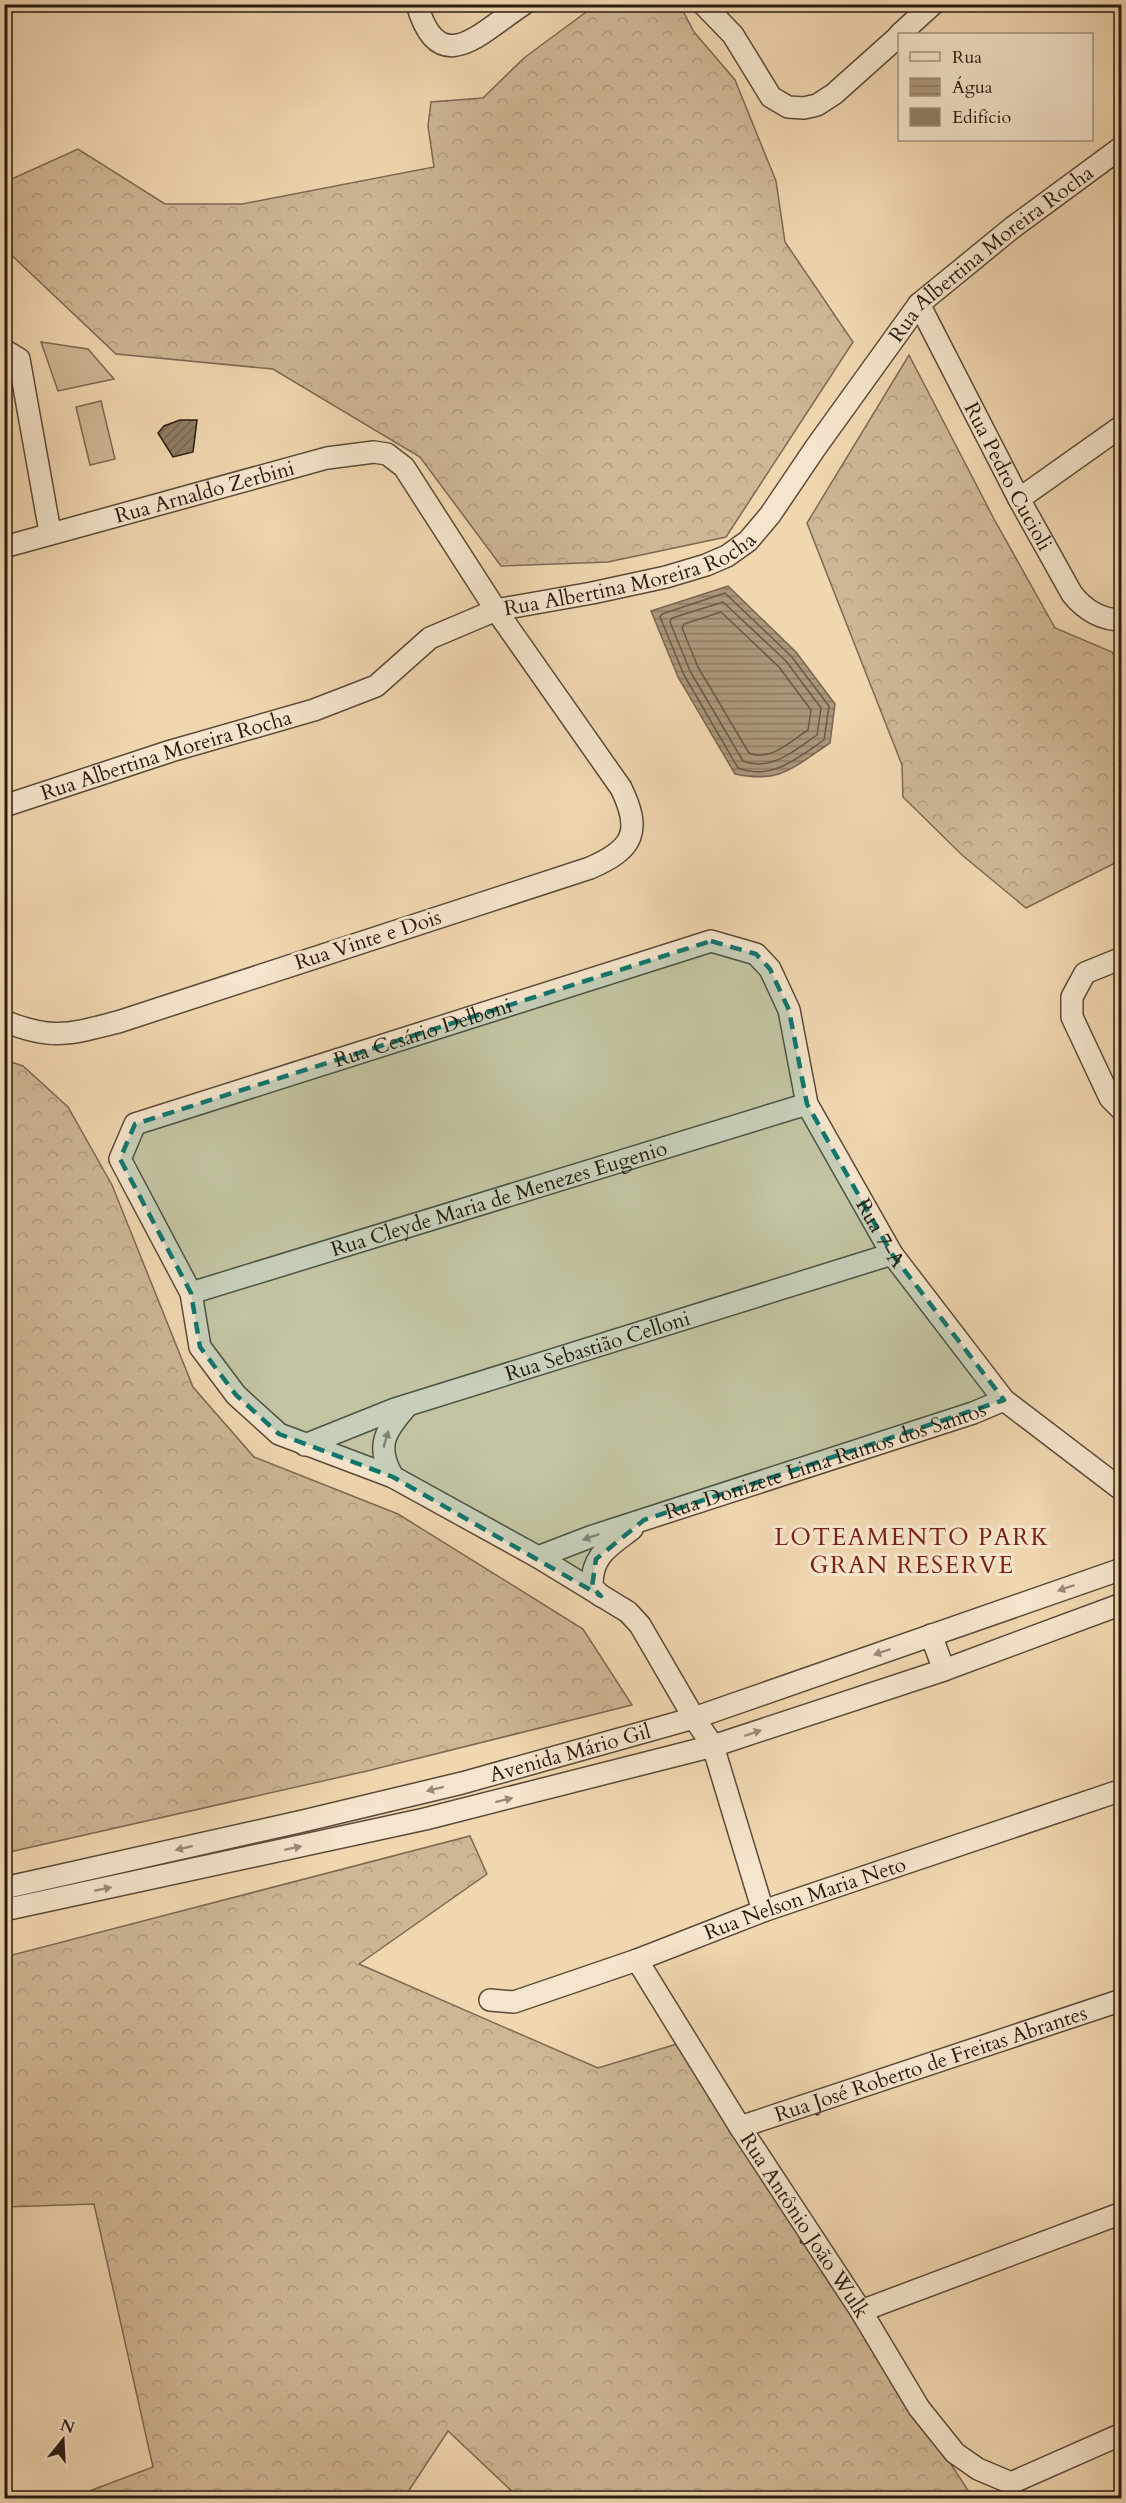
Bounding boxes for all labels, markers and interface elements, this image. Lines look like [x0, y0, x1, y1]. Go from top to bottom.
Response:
legend [898, 33, 1093, 141]
text: Rua [952, 45, 982, 70]
text: Água [952, 75, 993, 100]
text: Edifício [952, 105, 1012, 130]
street label: Rua Albertina Moreira Rocha [882, 158, 1099, 348]
street label: Rua Pedro Cucioli [957, 397, 1059, 556]
street label: Rua Arnaldo Zerbini [111, 453, 298, 530]
street label: Rua Albertina Moreira Rocha [502, 527, 763, 623]
street label: Rua Albertina Moreira Rocha [37, 703, 295, 808]
street label: Rua Vinte e Dois [291, 903, 445, 977]
street label: Rua Cesário Delboni [330, 991, 516, 1074]
street label: Rua Cleyde Maria de Menezes Eugenio [327, 1133, 671, 1264]
street label: Rua 7-A [849, 1193, 912, 1274]
street label: Rua Sebastião Celloni [501, 1303, 694, 1388]
street label: Rua Donizete Lima Ramos dos Santos [661, 1395, 990, 1526]
one-way arrow [382, 1430, 391, 1448]
district label: LOTEAMENTO PARK GRAN RESERVE [774, 1521, 1050, 1582]
one-way arrow [582, 1533, 600, 1543]
one-way arrow [1057, 1583, 1075, 1593]
one-way arrow [873, 1648, 891, 1658]
street label: Avenida Mário Gil [486, 1716, 654, 1789]
one-way arrow [744, 1728, 762, 1737]
one-way arrow [426, 1785, 444, 1795]
one-way arrow [495, 1794, 513, 1804]
one-way arrow [284, 1842, 303, 1852]
one-way arrow [174, 1844, 193, 1853]
street label: Rua Nelson Maria Neto [700, 1849, 910, 1947]
one-way arrow [93, 1884, 112, 1893]
street label: Rua José Roberto de Freitas Abrantes [771, 1998, 1091, 2129]
street label: Rua Antônio João Wulk [733, 2127, 877, 2324]
north arrow [33, 2410, 93, 2470]
text: N [57, 2414, 77, 2439]

